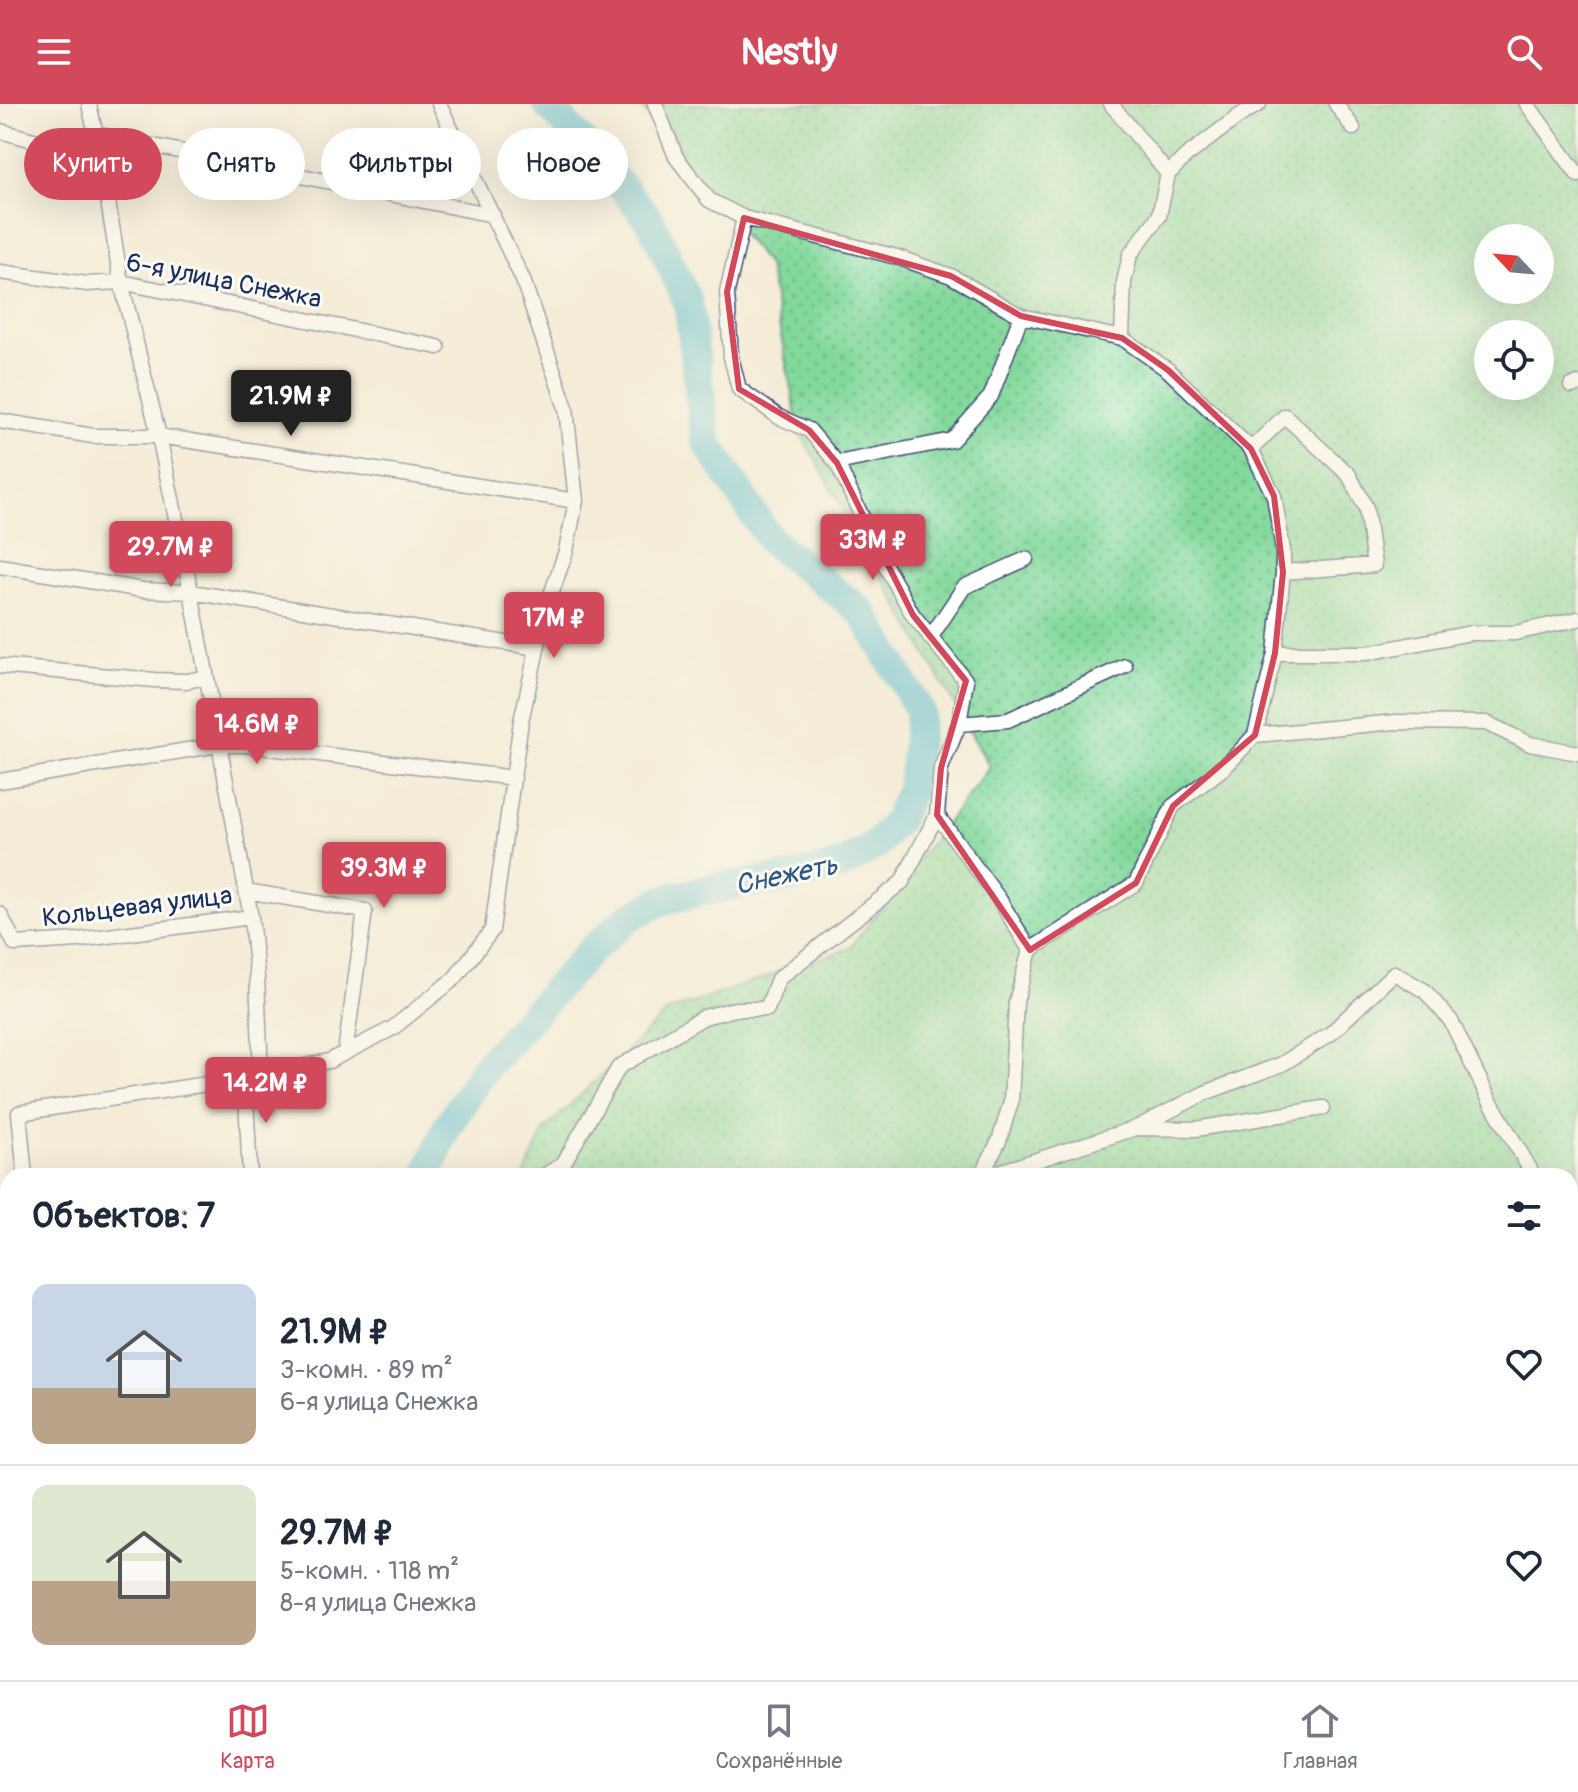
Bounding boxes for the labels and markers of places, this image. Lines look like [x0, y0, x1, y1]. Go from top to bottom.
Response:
pin: 21.9M ₽ [217, 370, 365, 438]
pin: 33M ₽ [817, 514, 929, 582]
pin: 29.7M ₽ [97, 521, 245, 589]
pin: 17M ₽ [498, 592, 610, 660]
pin: 14.6M ₽ [183, 698, 331, 766]
pin: 39.3M ₽ [310, 842, 458, 910]
pin: 14.2M ₽ [192, 1057, 340, 1125]

